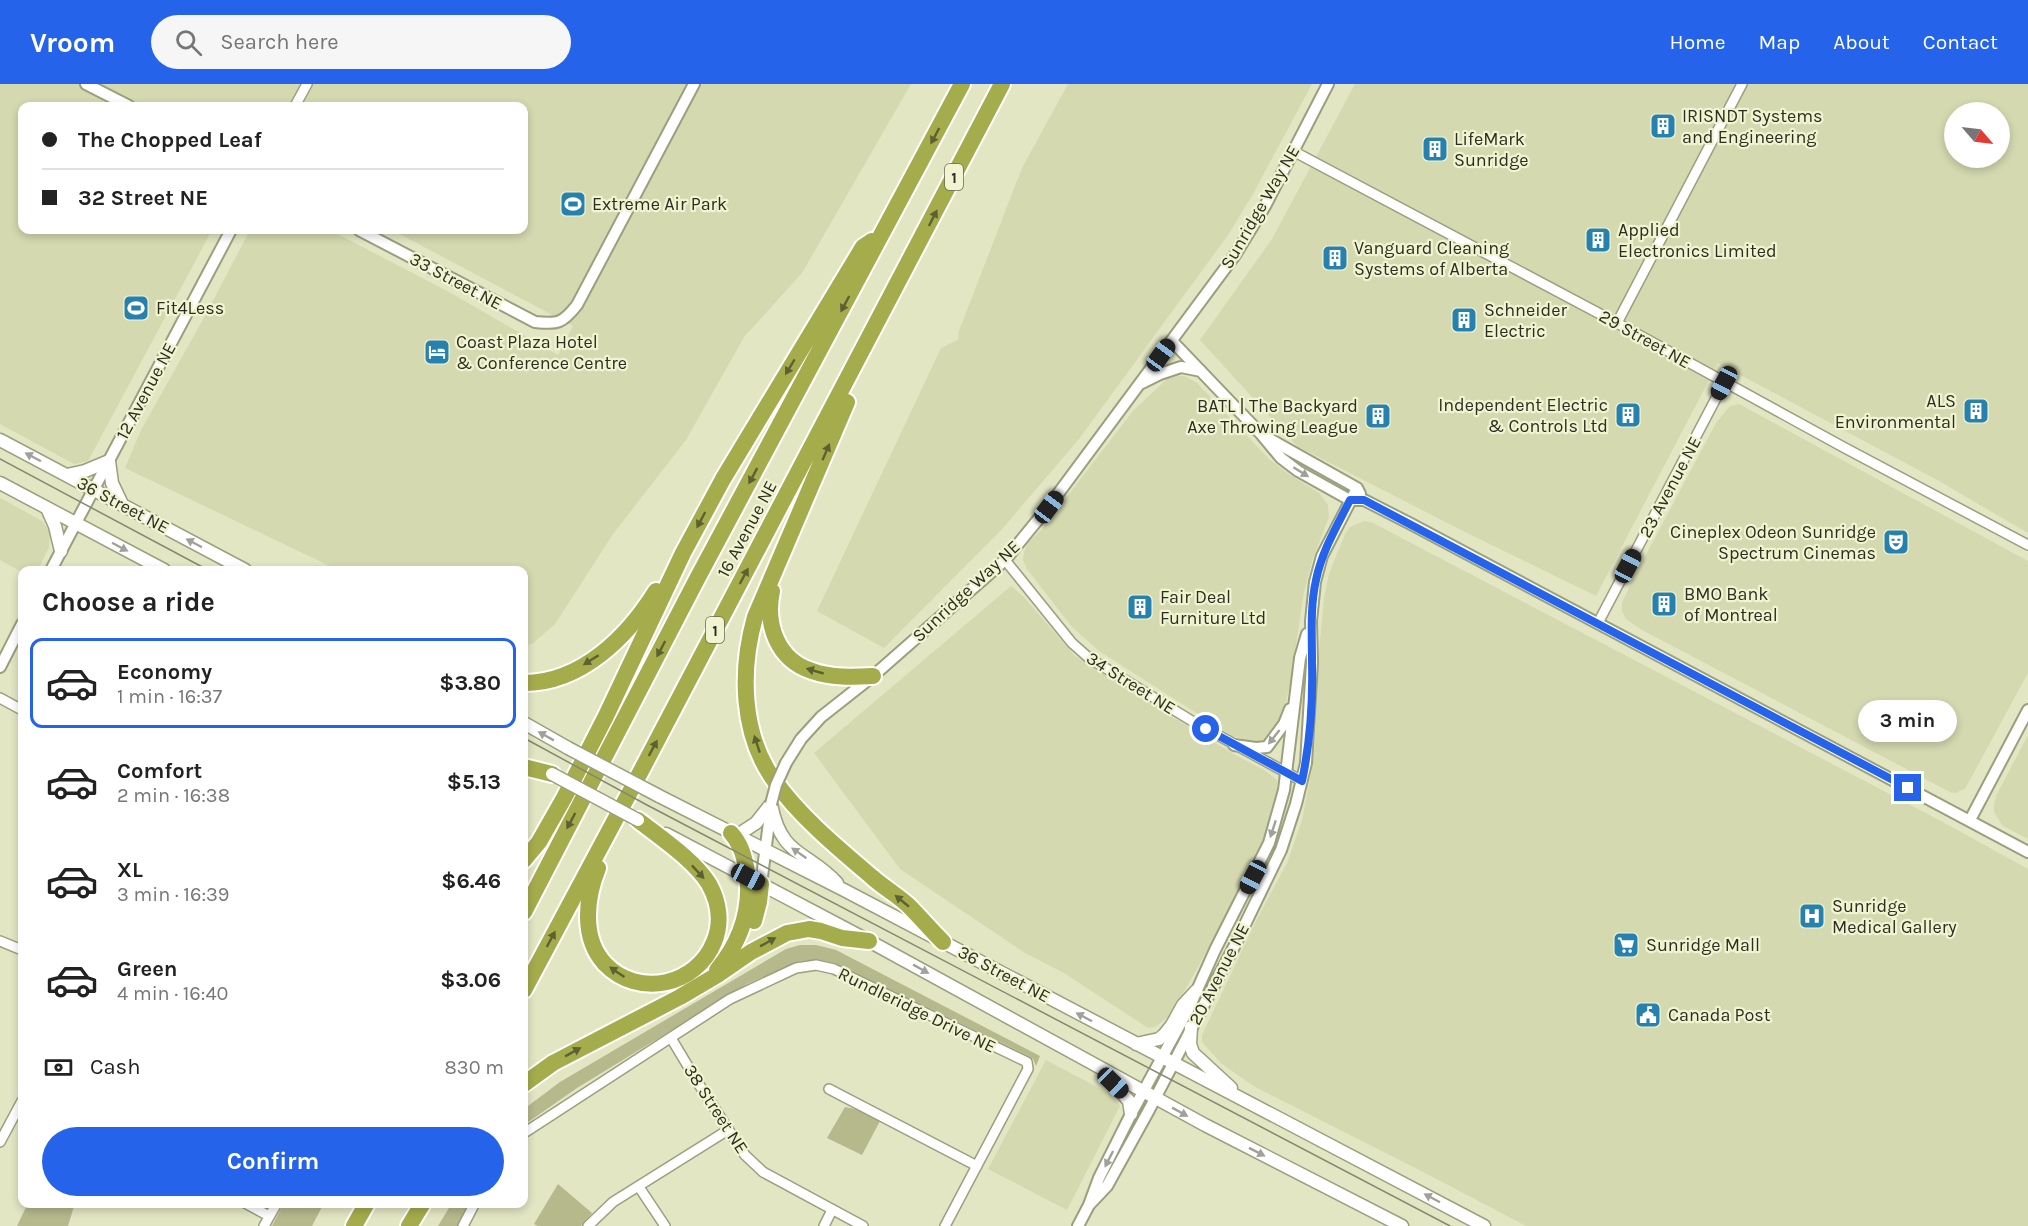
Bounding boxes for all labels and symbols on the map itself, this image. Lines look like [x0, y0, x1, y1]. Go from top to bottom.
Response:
north arrow [1944, 102, 2010, 168]
place label: IRISNDT Systems and Engineering [1682, 105, 1823, 148]
building icon: IRISNDT Systems and Engineering [1648, 111, 1678, 141]
one-way arrow [930, 127, 940, 144]
place label: LifeMark Sunridge [1454, 128, 1529, 171]
building icon: LifeMark Sunridge [1420, 134, 1450, 164]
street label: Sunridge Way NE [1216, 141, 1304, 273]
road number: 1 [945, 164, 963, 190]
sports icon: Extreme Air Park [558, 189, 588, 219]
place label: Extreme Air Park [592, 193, 727, 215]
one-way arrow [928, 209, 938, 226]
place label: Applied Electronics Limited [1618, 219, 1777, 262]
building icon: Applied Electronics Limited [1583, 225, 1613, 255]
place label: Vanguard Cleaning Systems of Alberta [1354, 237, 1509, 280]
building icon: Vanguard Cleaning Systems of Alberta [1320, 243, 1350, 273]
street label: 33 Street NE [406, 247, 506, 315]
sports icon: Fit4Less [121, 293, 151, 323]
one-way arrow [840, 296, 850, 313]
place label: Fit4Less [156, 297, 224, 319]
place label: Schneider Electric [1484, 299, 1567, 342]
building icon: Schneider Electric [1449, 305, 1479, 335]
street label: 29 Street NE [1595, 305, 1695, 373]
place label: Coast Plaza Hotel & Conference Centre [456, 331, 627, 374]
car [1143, 335, 1179, 375]
hotel icon: Coast Plaza Hotel & Conference Centre [422, 337, 452, 367]
street label: 12 Avenue NE [111, 339, 181, 443]
one-way arrow [785, 359, 796, 375]
car [1708, 363, 1740, 403]
place label: ALS Environmental [1835, 390, 1956, 433]
place label: Independent Electric & Controls Ltd [1438, 394, 1608, 437]
place label: BATL | The Backyard Axe Throwing League [1187, 395, 1358, 438]
building icon: ALS Environmental [1961, 396, 1991, 426]
building icon: Independent Electric & Controls Ltd [1613, 400, 1643, 430]
building icon: BATL | The Backyard Axe Throwing League [1363, 401, 1393, 431]
street label: 23 Avenue NE [1634, 433, 1706, 541]
one-way arrow [821, 443, 830, 460]
one-way arrow [25, 452, 42, 462]
one-way arrow [1293, 467, 1309, 478]
one-way arrow [748, 468, 758, 485]
street label: 36 Street NE [73, 472, 173, 538]
street label: 16 Avenue NE [712, 477, 782, 581]
car [1031, 487, 1067, 527]
one-way arrow [696, 512, 706, 529]
place label: Cineplex Odeon Sunridge Spectrum Cinemas [1670, 521, 1876, 564]
theatre icon: Cineplex Odeon Sunridge Spectrum Cinemas [1881, 527, 1911, 557]
street label: Sunridge Way NE [908, 535, 1024, 647]
one-way arrow [185, 538, 202, 547]
one-way arrow [112, 542, 129, 552]
car [1612, 546, 1644, 586]
one-way arrow [739, 567, 749, 584]
place label: BMO Bank of Montreal [1684, 583, 1778, 626]
place label: Fair Deal Furniture Ltd [1160, 586, 1266, 629]
building icon: BMO Bank of Montreal [1649, 589, 1679, 619]
building icon: Fair Deal Furniture Ltd [1125, 592, 1155, 622]
road number: 1 [706, 617, 724, 643]
one-way arrow [656, 640, 666, 657]
street label: 34 Street NE [1082, 647, 1180, 719]
one-way arrow [583, 655, 599, 666]
one-way arrow [806, 666, 824, 675]
callout: 3 min [1858, 701, 1958, 743]
route start [1192, 715, 1219, 742]
one-way arrow [538, 730, 554, 741]
one-way arrow [1269, 730, 1281, 745]
one-way arrow [752, 735, 761, 753]
one-way arrow [648, 740, 658, 757]
route end [1894, 774, 1921, 801]
one-way arrow [566, 813, 576, 830]
one-way arrow [1268, 820, 1277, 838]
one-way arrow [792, 847, 808, 859]
car [1237, 857, 1269, 897]
car [728, 861, 768, 893]
one-way arrow [691, 864, 705, 878]
one-way arrow [894, 895, 909, 907]
place label: Sunridge Medical Gallery [1832, 895, 1957, 938]
hospital icon: Sunridge Medical Gallery [1797, 901, 1827, 931]
street label: 20 Avenue NE [1184, 919, 1254, 1029]
one-way arrow [546, 930, 556, 947]
supermarket icon: Sunridge Mall [1611, 930, 1641, 960]
place label: Sunridge Mall [1646, 934, 1760, 956]
one-way arrow [760, 937, 777, 947]
street label: 36 Street NE [954, 941, 1054, 1007]
street label: Rundleridge Drive NE [835, 962, 999, 1058]
one-way arrow [912, 964, 929, 974]
one-way arrow [609, 966, 625, 978]
public building icon: Canada Post [1633, 1000, 1663, 1030]
place label: Canada Post [1668, 1004, 1771, 1026]
one-way arrow [1075, 1012, 1093, 1022]
one-way arrow [564, 1047, 581, 1057]
street label: 38 Street NE [679, 1060, 753, 1158]
car [1094, 1064, 1132, 1102]
one-way arrow [1172, 1107, 1189, 1117]
one-way arrow [1249, 1147, 1266, 1157]
one-way arrow [1104, 1151, 1114, 1168]
one-way arrow [1423, 1194, 1441, 1204]

